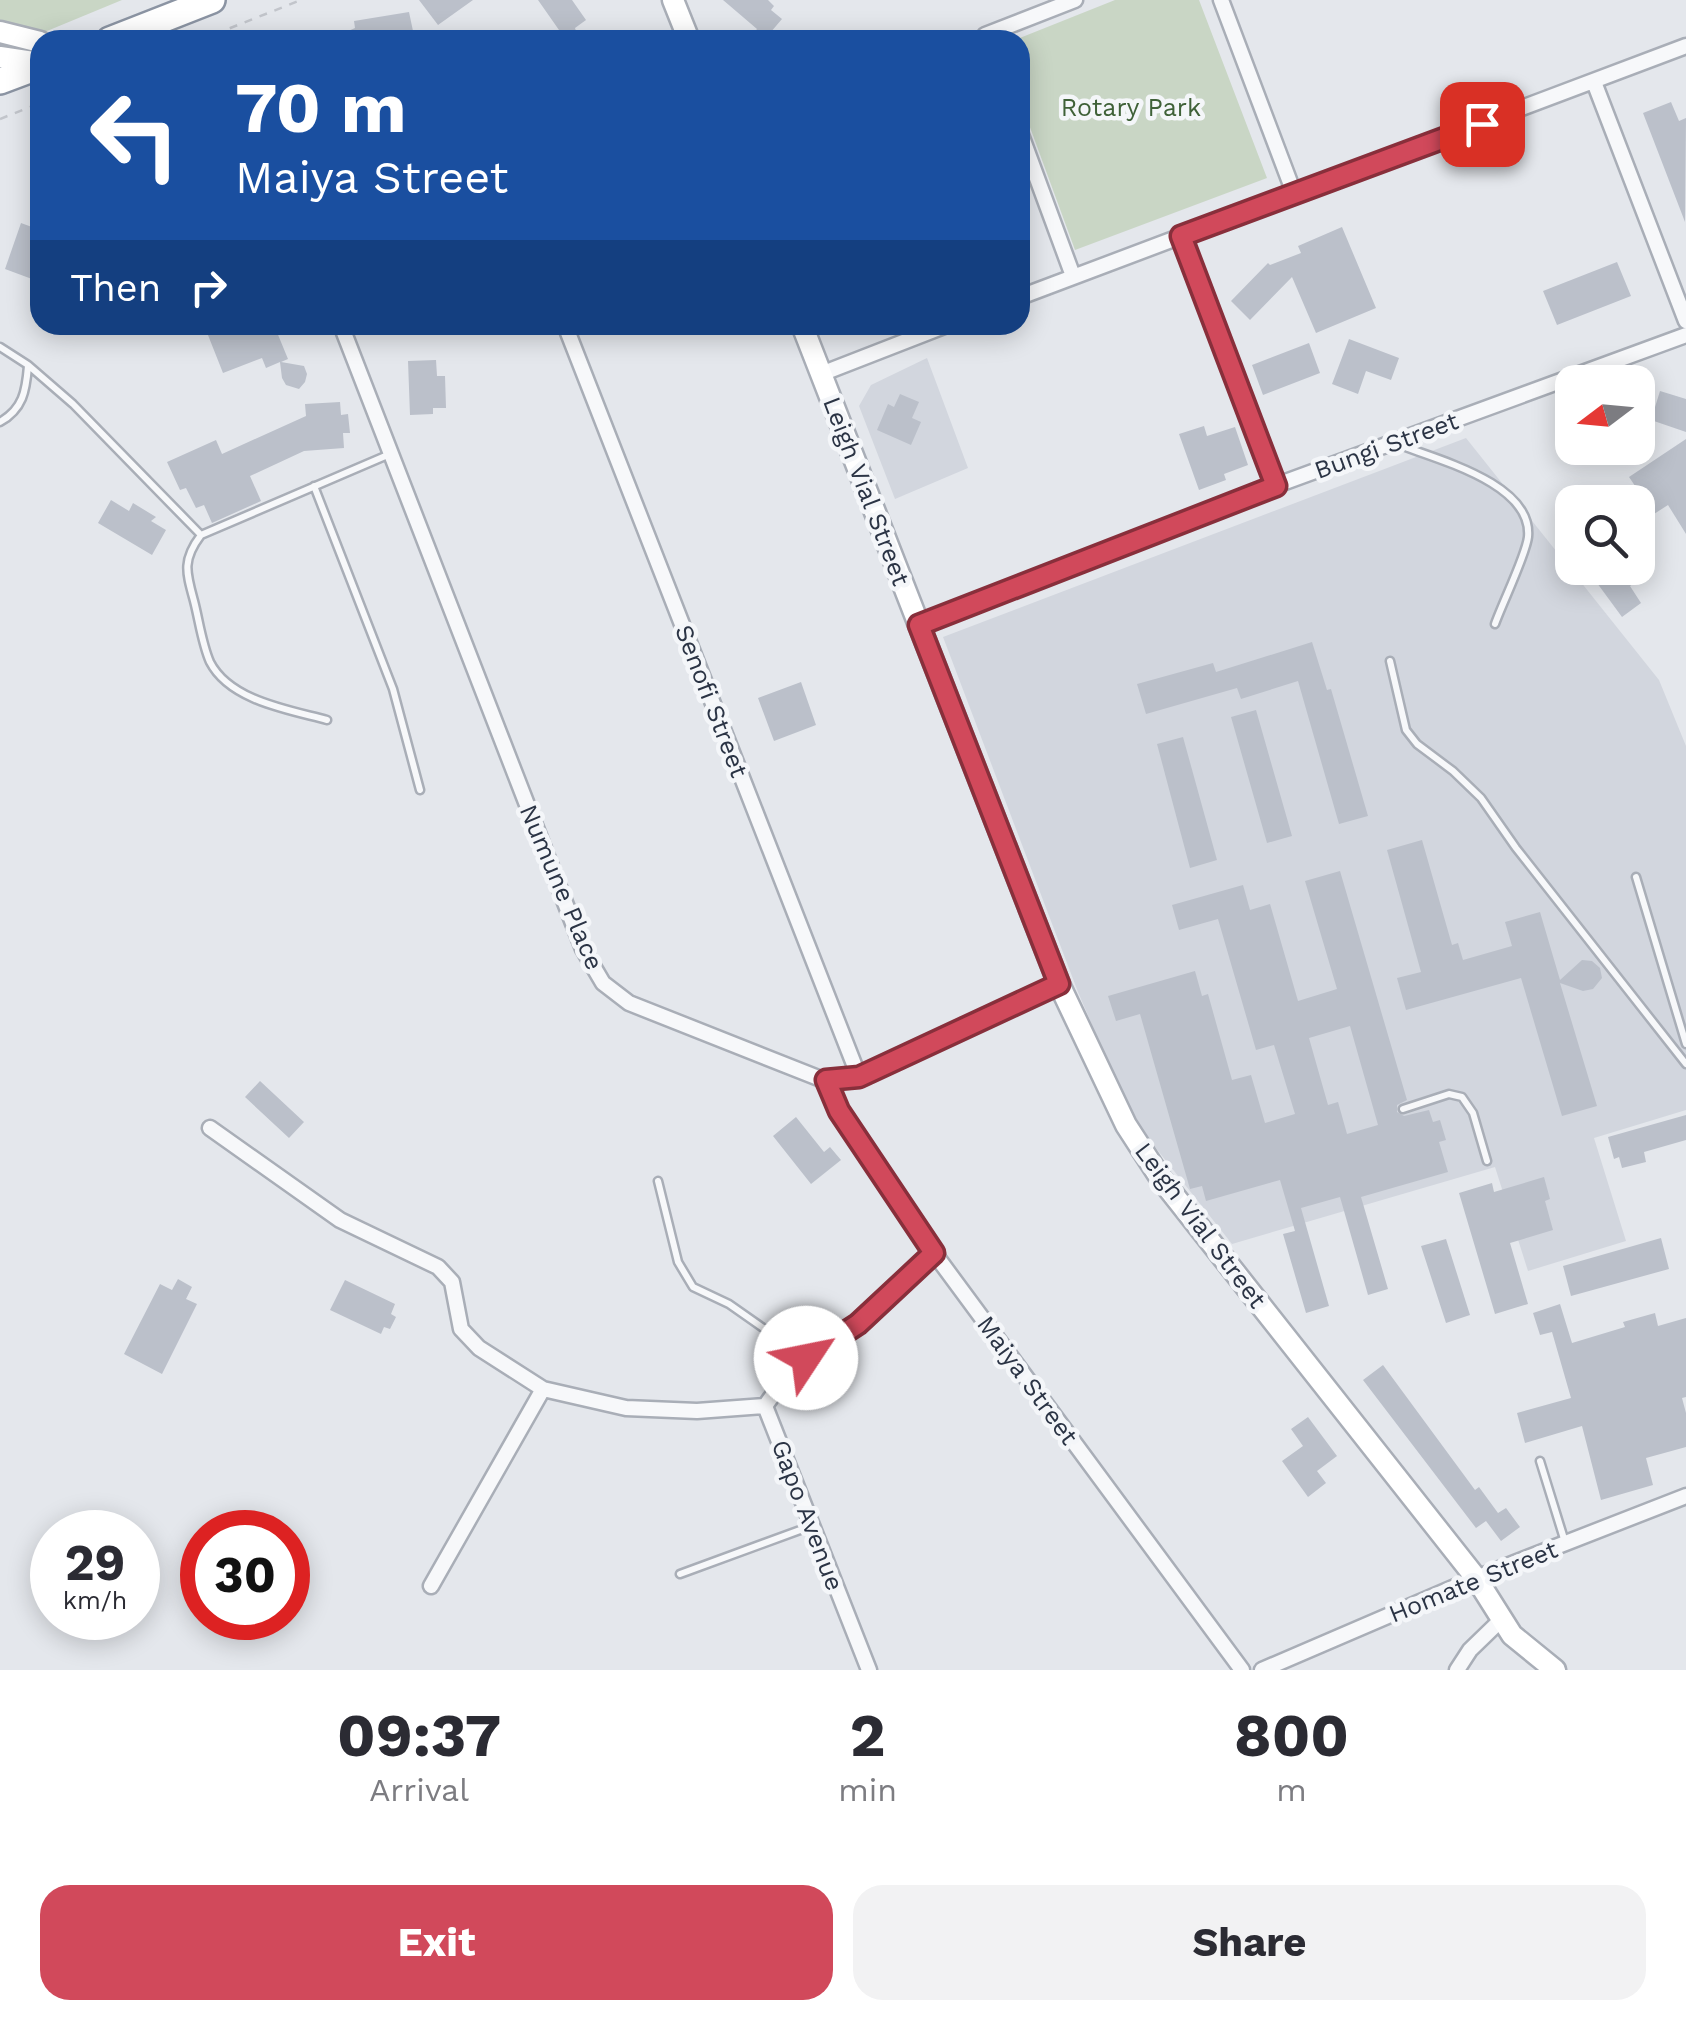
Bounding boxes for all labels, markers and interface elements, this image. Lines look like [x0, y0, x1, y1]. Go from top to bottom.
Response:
text: 70 m [235, 67, 407, 149]
icon: left [70, 70, 200, 200]
pin [1440, 82, 1525, 167]
park label: Rotary Park [1061, 93, 1201, 122]
icon: arrive [1455, 97, 1510, 152]
text: Maiya Street [235, 151, 508, 204]
icon: right [181, 260, 236, 315]
text: Then [70, 266, 161, 310]
north arrow [1555, 365, 1655, 465]
map controls [1555, 365, 1655, 585]
street label: Leigh Vial Street [817, 393, 916, 590]
street label: Bungi Street [1310, 406, 1463, 485]
button: search [1555, 485, 1655, 585]
street label: Senofi Street [669, 621, 754, 782]
street label: Numune Place [514, 800, 609, 974]
street label: Leigh Vial Street [1129, 1137, 1273, 1314]
position arrow [754, 1306, 858, 1410]
street label: Maiya Street [971, 1310, 1084, 1451]
street label: Gapo Avenue [766, 1436, 850, 1595]
speed limit sign: 30 [180, 1510, 310, 1640]
text: 29 [65, 1533, 125, 1592]
street label: Homate Street [1385, 1534, 1562, 1628]
text: km/h [63, 1586, 127, 1615]
text: 09:37 [337, 1700, 501, 1771]
text: 2 [850, 1700, 885, 1771]
text: 800 [1234, 1700, 1349, 1771]
text: Arrival [369, 1771, 469, 1809]
text: min [838, 1771, 897, 1809]
text: m [1276, 1771, 1307, 1809]
button: Exit [40, 1885, 833, 2000]
button: Share [853, 1885, 1646, 2000]

